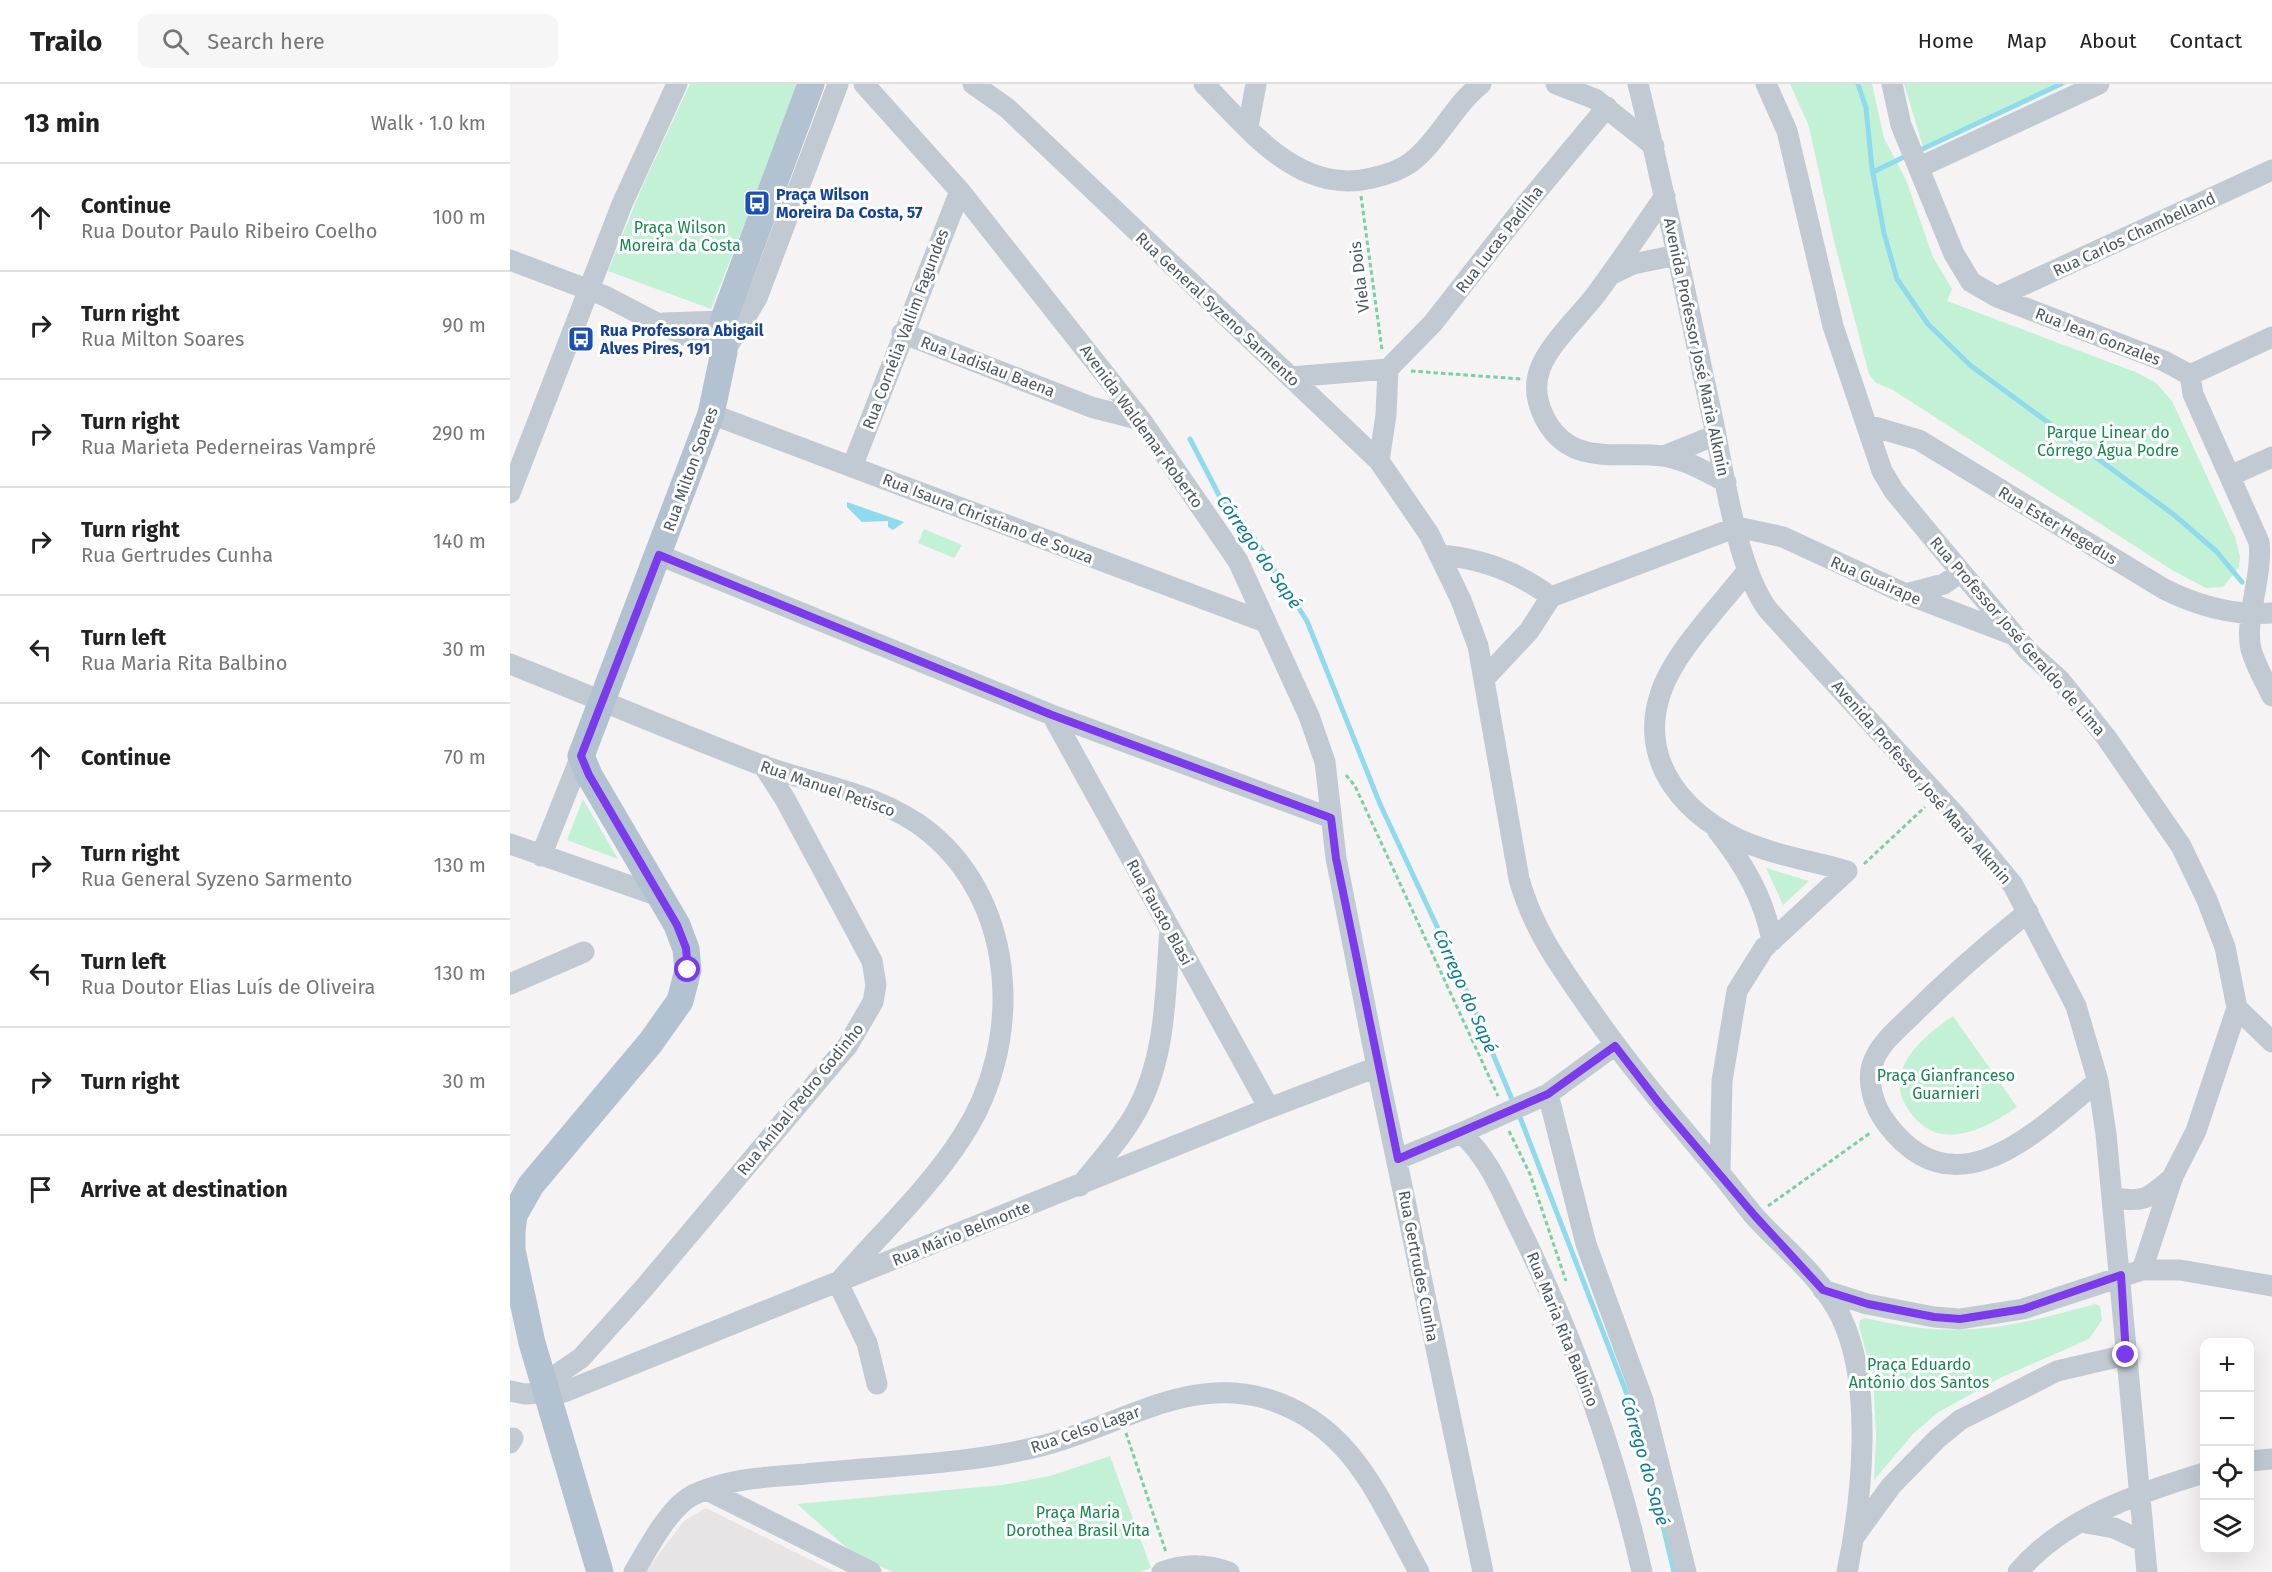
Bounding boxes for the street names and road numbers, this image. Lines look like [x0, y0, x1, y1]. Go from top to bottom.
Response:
street label: Rua Lucas Padilha [1452, 182, 1547, 297]
street label: Rua Carlos Chambelland [2050, 188, 2218, 280]
street label: Avenida Professor José Maria Alkmin [1660, 216, 1733, 478]
street label: Rua Cornélia Vallim Fagundes [858, 226, 953, 432]
street label: Rua General Syzeno Sarmento [1132, 228, 1304, 390]
street label: Viela Dois [1346, 240, 1373, 313]
street label: Rua Jean Gonzales [2033, 304, 2163, 369]
street label: Rua Ladislau Baena [918, 332, 1058, 401]
street label: Avenida Waldemar Roberto [1076, 341, 1207, 512]
street label: Rua Milton Soares [659, 405, 722, 534]
street label: Rua Isaura Christiano de Souza [880, 469, 1096, 568]
street label: Rua Ester Hegedus [1995, 482, 2121, 568]
street label: Rua Professor José Geraldo de Lima [1926, 533, 2109, 740]
street label: Rua Guairape [1828, 552, 1924, 609]
street label: Avenida Professor José Maria Alkmin [1828, 677, 2015, 888]
street label: Rua Manuel Petisco [758, 756, 898, 820]
street label: Rua Fausto Blasi [1123, 856, 1197, 969]
street label: Rua Aníbal Pedro Godinho [733, 1019, 868, 1179]
street label: Rua Gertrudes Cunha [1395, 1189, 1442, 1343]
street label: Rua Mário Belmonte [889, 1197, 1033, 1270]
street label: Rua Maria Rita Balbino [1523, 1249, 1602, 1409]
street label: Rua Celso Lagar [1028, 1402, 1143, 1457]

